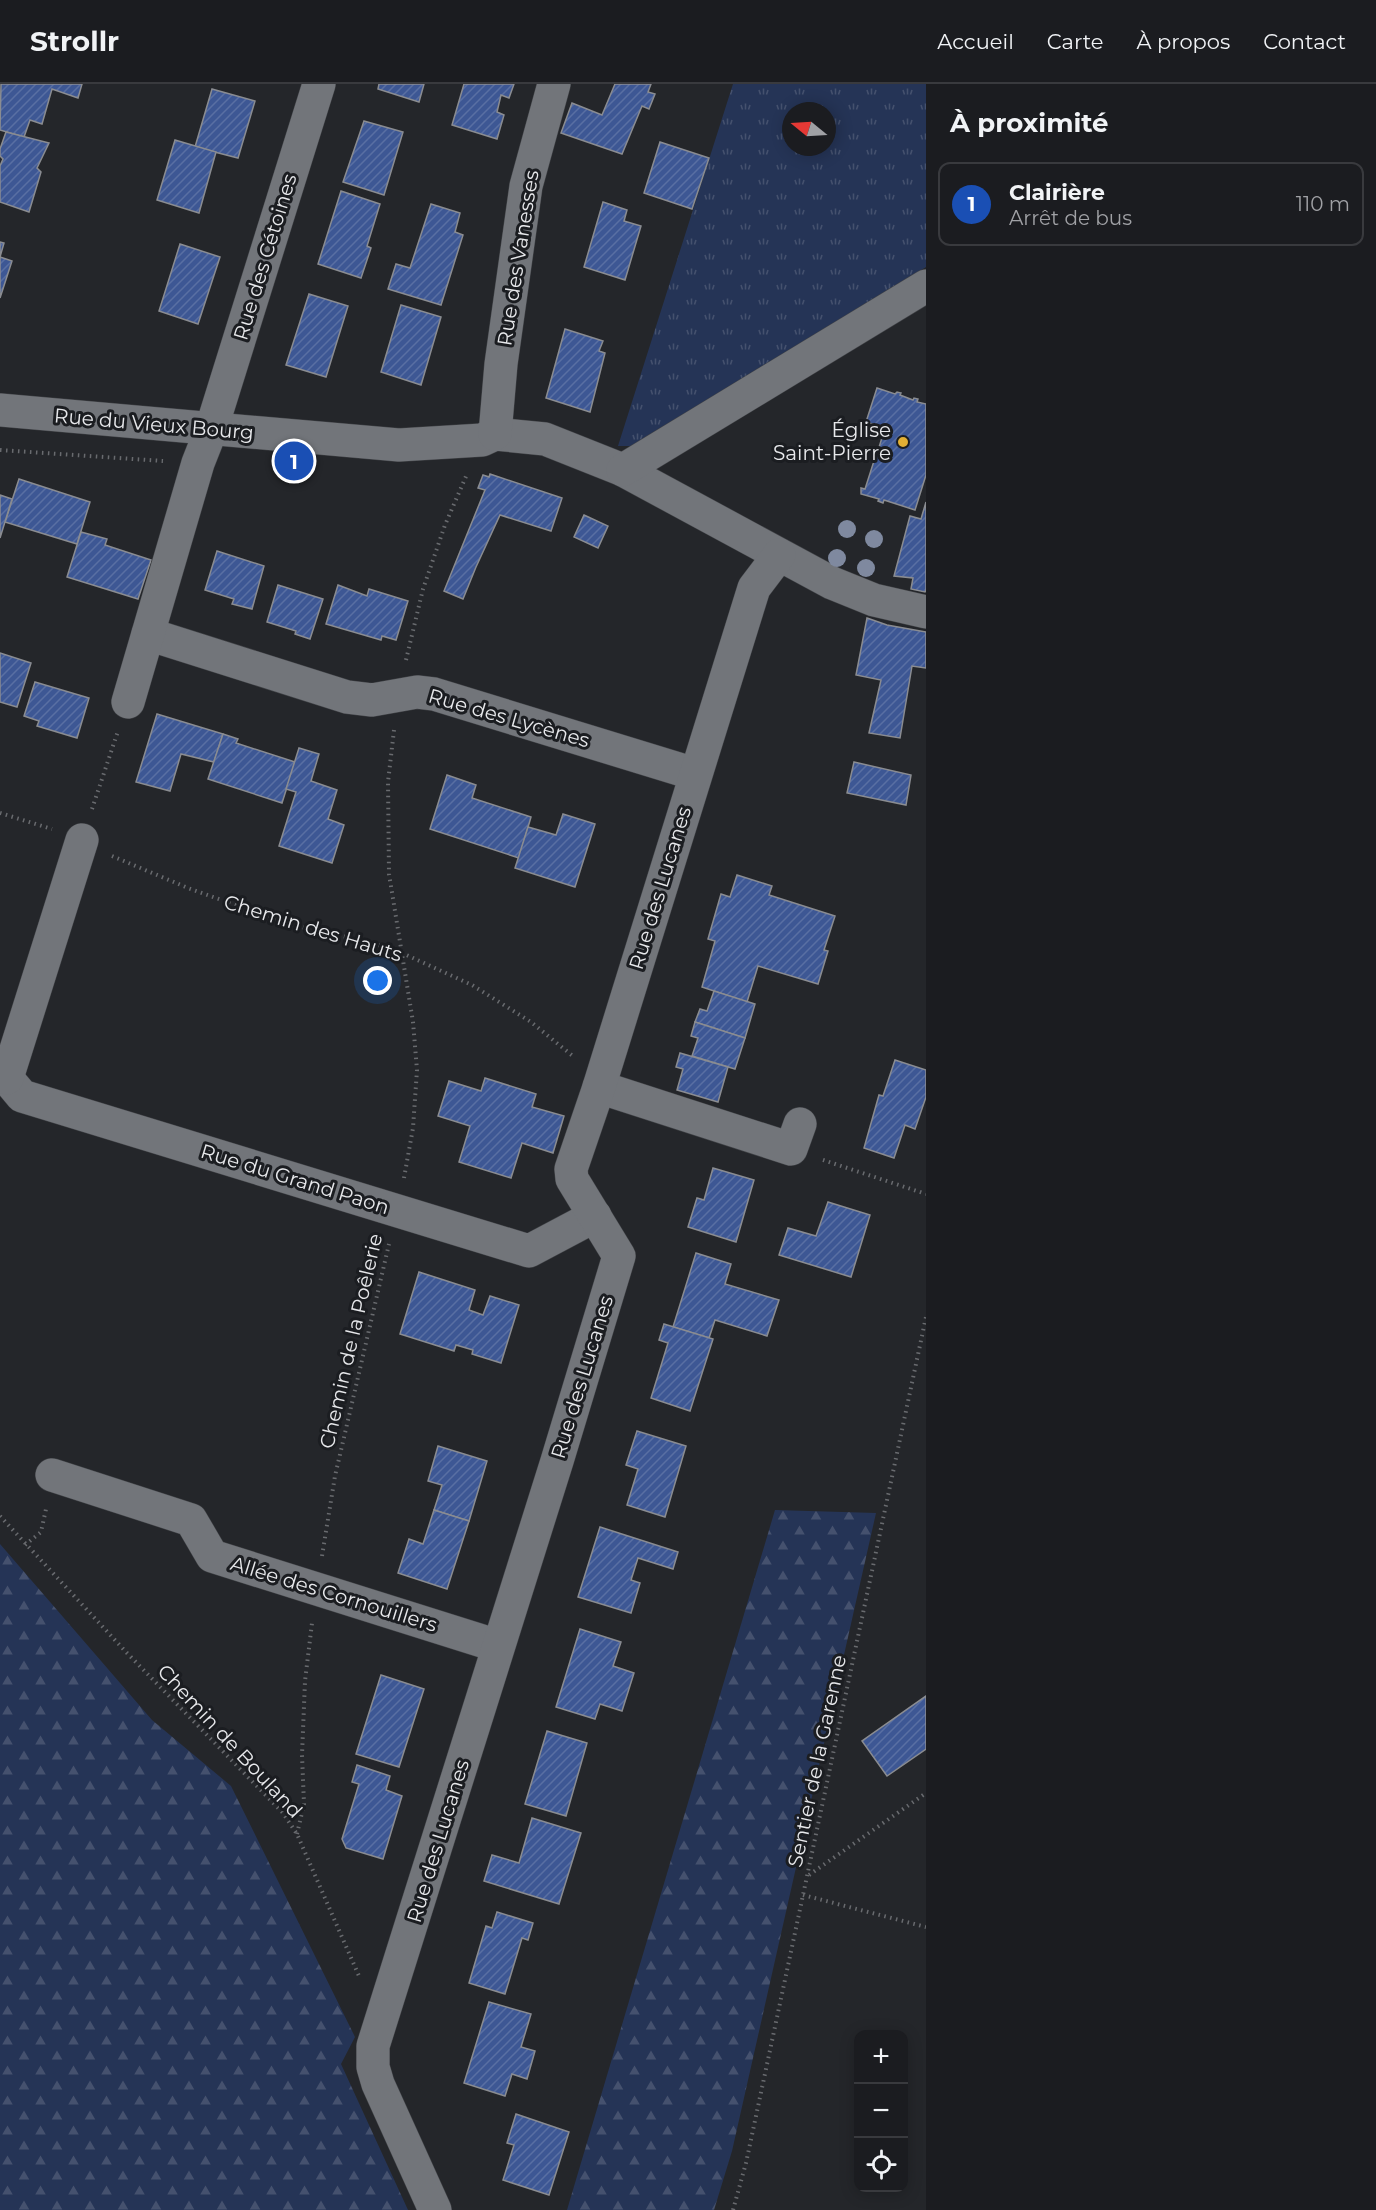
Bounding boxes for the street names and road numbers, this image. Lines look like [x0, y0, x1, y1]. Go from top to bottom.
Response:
street label: Rue des Vanesses [492, 168, 544, 348]
street label: Rue des Cétoines [228, 171, 302, 343]
street label: Rue du Vieux Bourg [53, 403, 255, 445]
street label: Rue des Lycènes [426, 683, 593, 753]
street label: Rue des Lucanes [624, 803, 696, 972]
street label: Chemin des Hauts [221, 889, 405, 967]
street label: Rue du Grand Paon [198, 1139, 392, 1219]
street label: Chemin de la Poêlerie [315, 1231, 387, 1451]
street label: Rue des Lucanes [546, 1292, 618, 1461]
street label: Allée des Cornouillers [228, 1551, 440, 1637]
street label: Sentier de la Garenne [783, 1653, 851, 1869]
street label: Chemin de Bouland [153, 1659, 307, 1823]
street label: Rue des Lucanes [402, 1756, 474, 1925]

